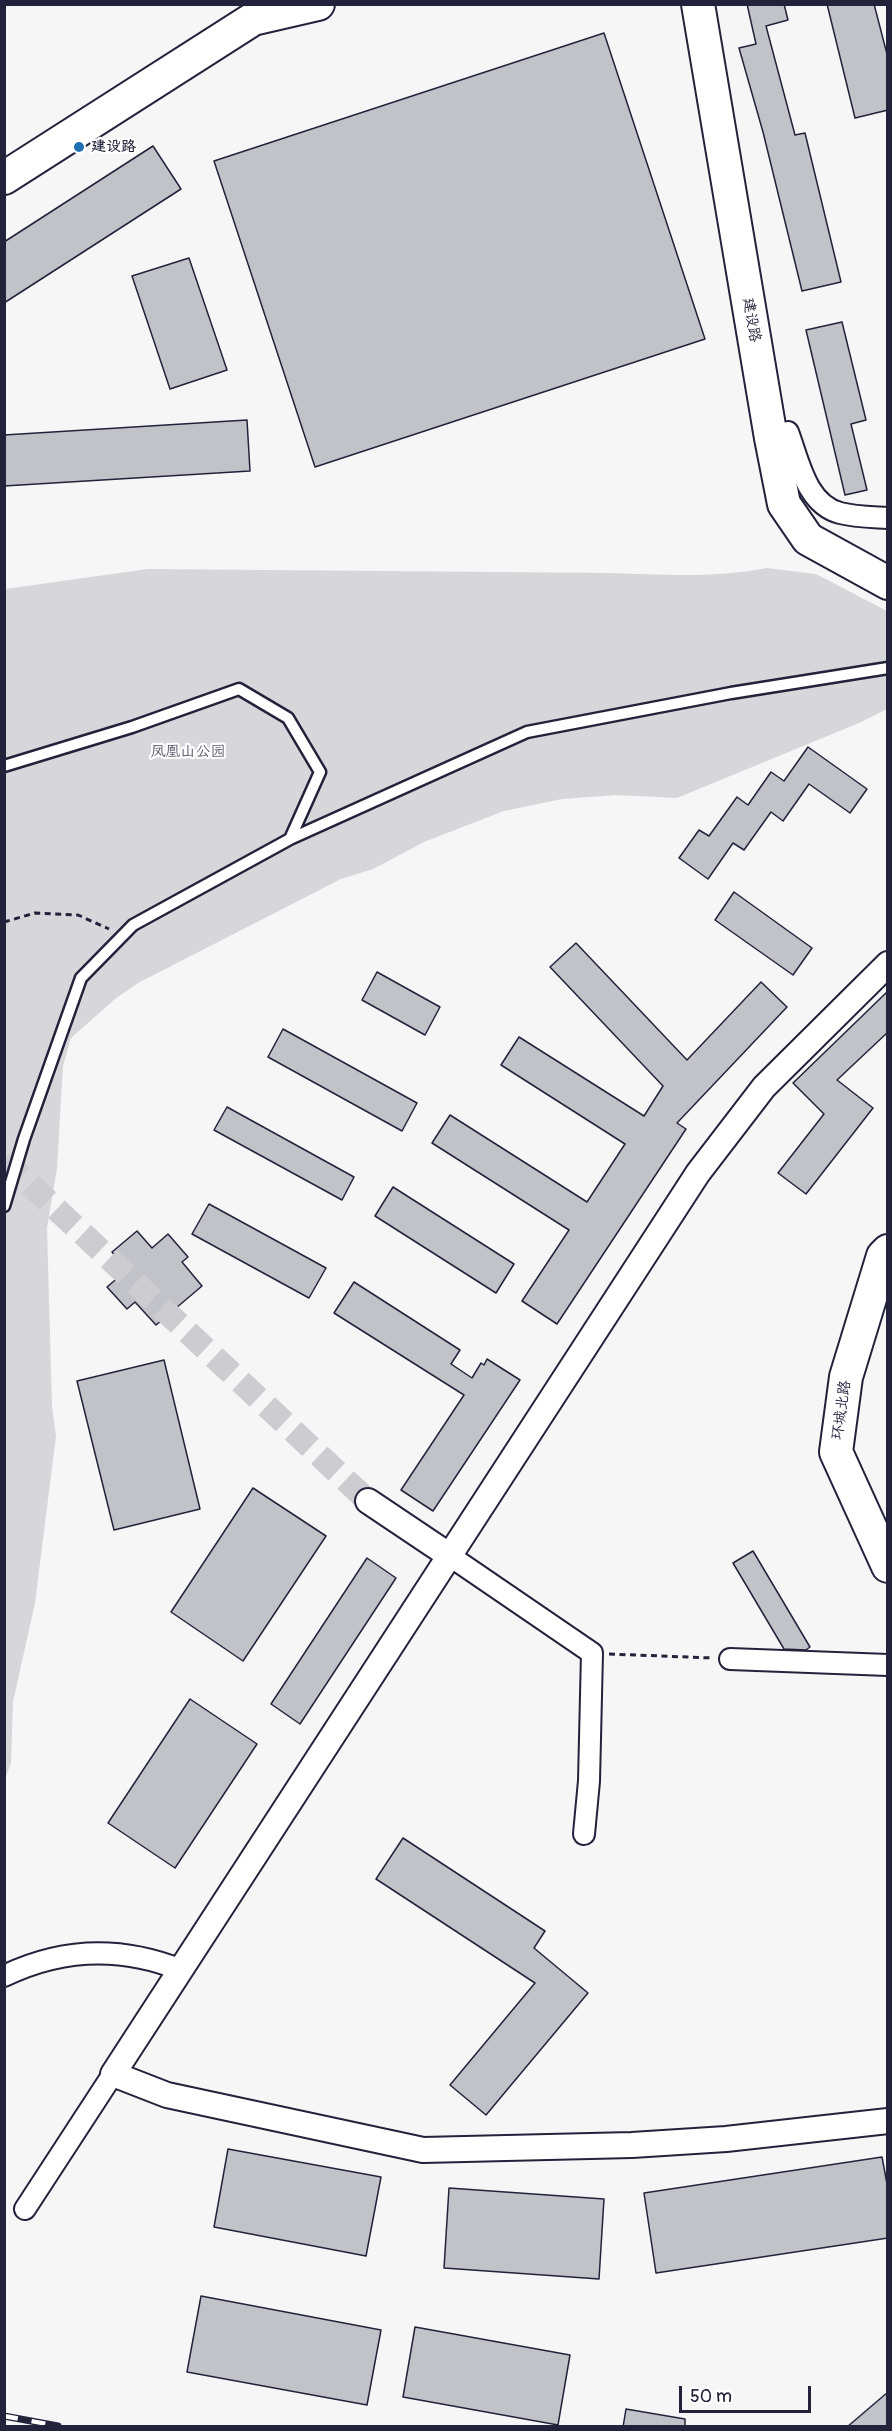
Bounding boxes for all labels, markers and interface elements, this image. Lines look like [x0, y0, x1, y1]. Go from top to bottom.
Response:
place label: 建设路 [91, 138, 136, 156]
marker: 建设路 [72, 140, 86, 154]
street label: 建设路 [738, 296, 764, 344]
park label: 凤凰山公园 [151, 743, 225, 761]
street label: 环城北路 [829, 1379, 855, 1441]
scale bar [682, 2374, 814, 2412]
text: 50 m [690, 2385, 732, 2408]

